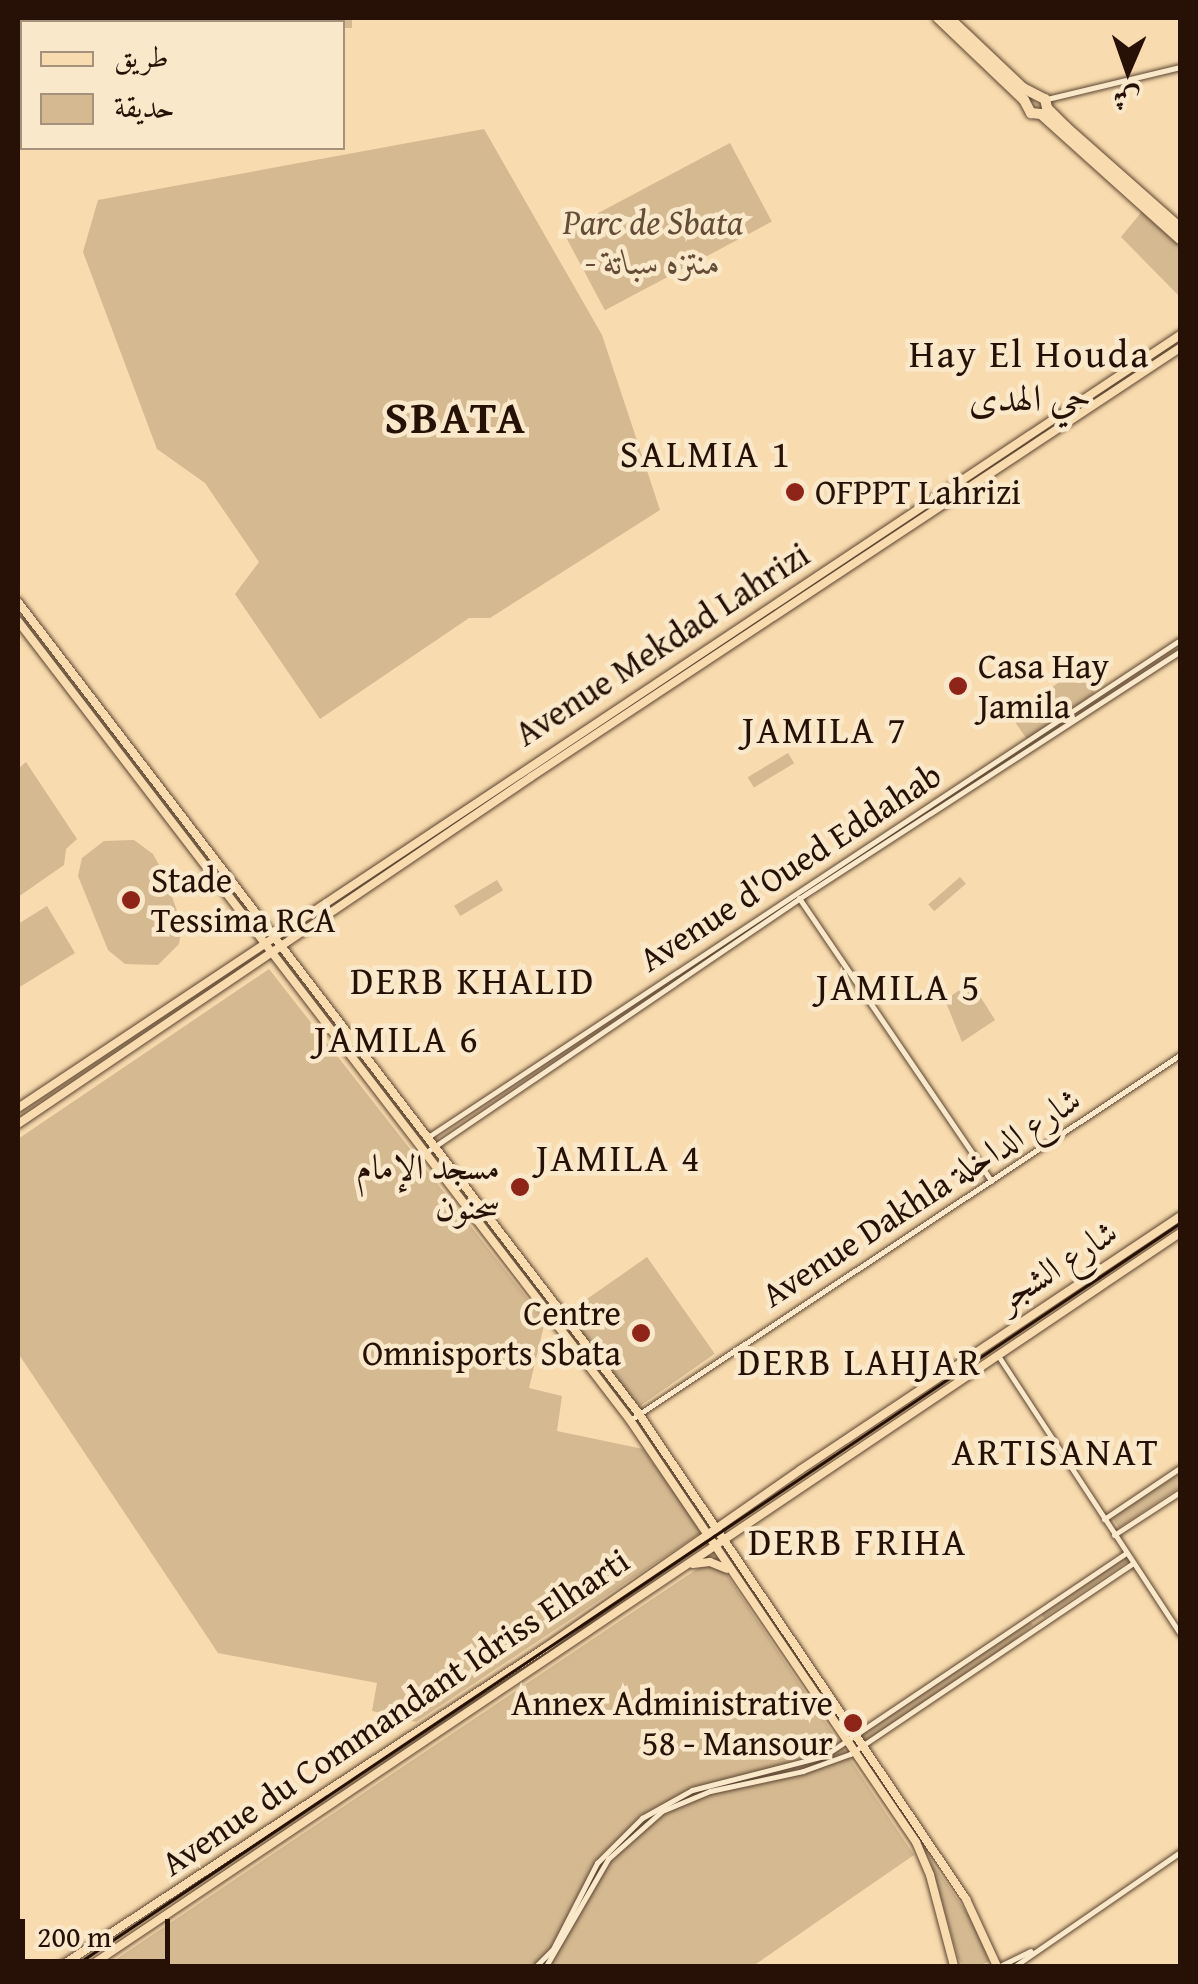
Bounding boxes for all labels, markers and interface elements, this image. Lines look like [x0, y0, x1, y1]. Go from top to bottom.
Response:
legend [20, 20, 345, 150]
north arrow [1078, 20, 1178, 120]
text: طريق [114, 34, 169, 78]
text: ش [1112, 80, 1142, 121]
text: حديقة [114, 84, 175, 128]
park label: Parc de Sbata - منتزه سباتة [563, 201, 743, 283]
district label: Hay El Houda حي الهدى [909, 331, 1151, 420]
district label: SBATA [384, 390, 528, 444]
district label: SALMIA 1 [620, 431, 792, 477]
place label: OFPPT Lahrizi [815, 471, 1021, 513]
marker: OFPPT Lahrizi [784, 481, 806, 503]
street label: Avenue Mekdad Lahrizi [507, 533, 817, 755]
place label: Casa Hay Jamila [978, 645, 1109, 727]
marker: Casa Hay Jamila [947, 675, 969, 697]
district label: JAMILA 7 [742, 707, 908, 753]
street label: Avenue d'Oued Eddahab [631, 754, 949, 980]
place label: Stade Tessima RCA [151, 859, 336, 941]
marker: Stade Tessima RCA [120, 889, 142, 911]
district label: DERB KHALID [350, 958, 596, 1004]
district label: JAMILA 5 [816, 964, 982, 1010]
district label: JAMILA 6 [314, 1016, 480, 1062]
street label: Avenue Dakhla شارع الداخلة [754, 1078, 1088, 1316]
district label: JAMILA 4 [536, 1135, 702, 1181]
place label: مسجد الإمام سحنون [356, 1146, 500, 1228]
marker: مسجد الإمام سحنون [509, 1176, 531, 1198]
street label: شارع الشجر [989, 1211, 1125, 1319]
place label: Centre Omnisports Sbata [362, 1292, 621, 1374]
marker: Centre Omnisports Sbata [630, 1322, 652, 1344]
district label: DERB LAHJAR [737, 1339, 983, 1385]
district label: ARTISANAT [952, 1429, 1160, 1475]
district label: DERB FRIHA [748, 1519, 968, 1565]
street label: Avenue du Commandant Idriss Elharti [153, 1539, 637, 1885]
place label: Annex Administrative 58 - Mansour [511, 1682, 833, 1764]
marker: Annex Administrative 58 - Mansour [842, 1712, 864, 1734]
scale bar [25, 1899, 175, 1961]
text: 200 m [37, 1914, 111, 1958]

